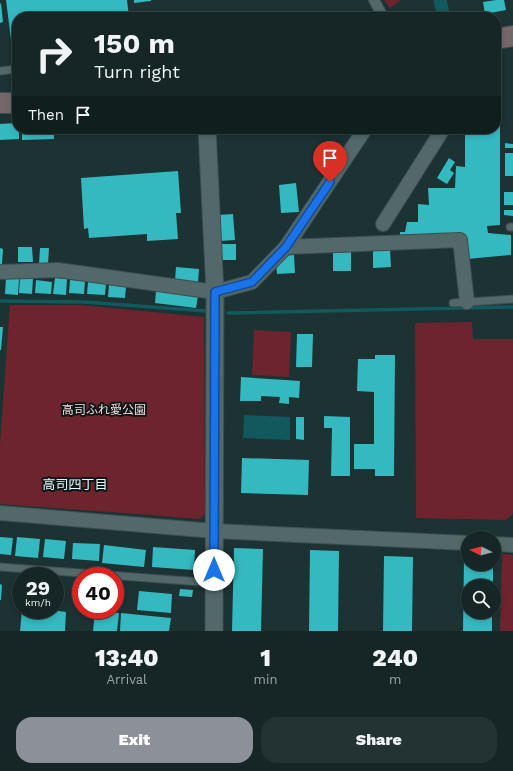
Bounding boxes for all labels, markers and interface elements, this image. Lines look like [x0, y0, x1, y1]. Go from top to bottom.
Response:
text: 150 m [94, 27, 175, 60]
icon: right [28, 28, 80, 80]
text: Turn right [94, 61, 180, 82]
icon: arrive [72, 104, 94, 126]
text: Then [28, 106, 64, 124]
pin [313, 141, 347, 182]
icon: arrive [319, 147, 341, 169]
park label: 高司ふれ愛公園 [62, 403, 146, 417]
district label: 高司四丁目 [42, 477, 108, 492]
north arrow [461, 531, 501, 571]
map controls [461, 531, 501, 619]
position arrow [193, 549, 235, 591]
speed limit sign: 40 [72, 567, 124, 619]
text: 29 [26, 576, 50, 600]
button: search [461, 579, 501, 619]
text: km/h [25, 597, 51, 608]
text: 13:40 [95, 644, 159, 672]
text: 1 [260, 644, 271, 672]
text: 240 [372, 644, 418, 672]
text: Arrival [106, 672, 147, 687]
text: min [254, 672, 277, 687]
text: m [389, 672, 401, 687]
button: Exit [16, 717, 253, 763]
button: Share [261, 717, 497, 763]

